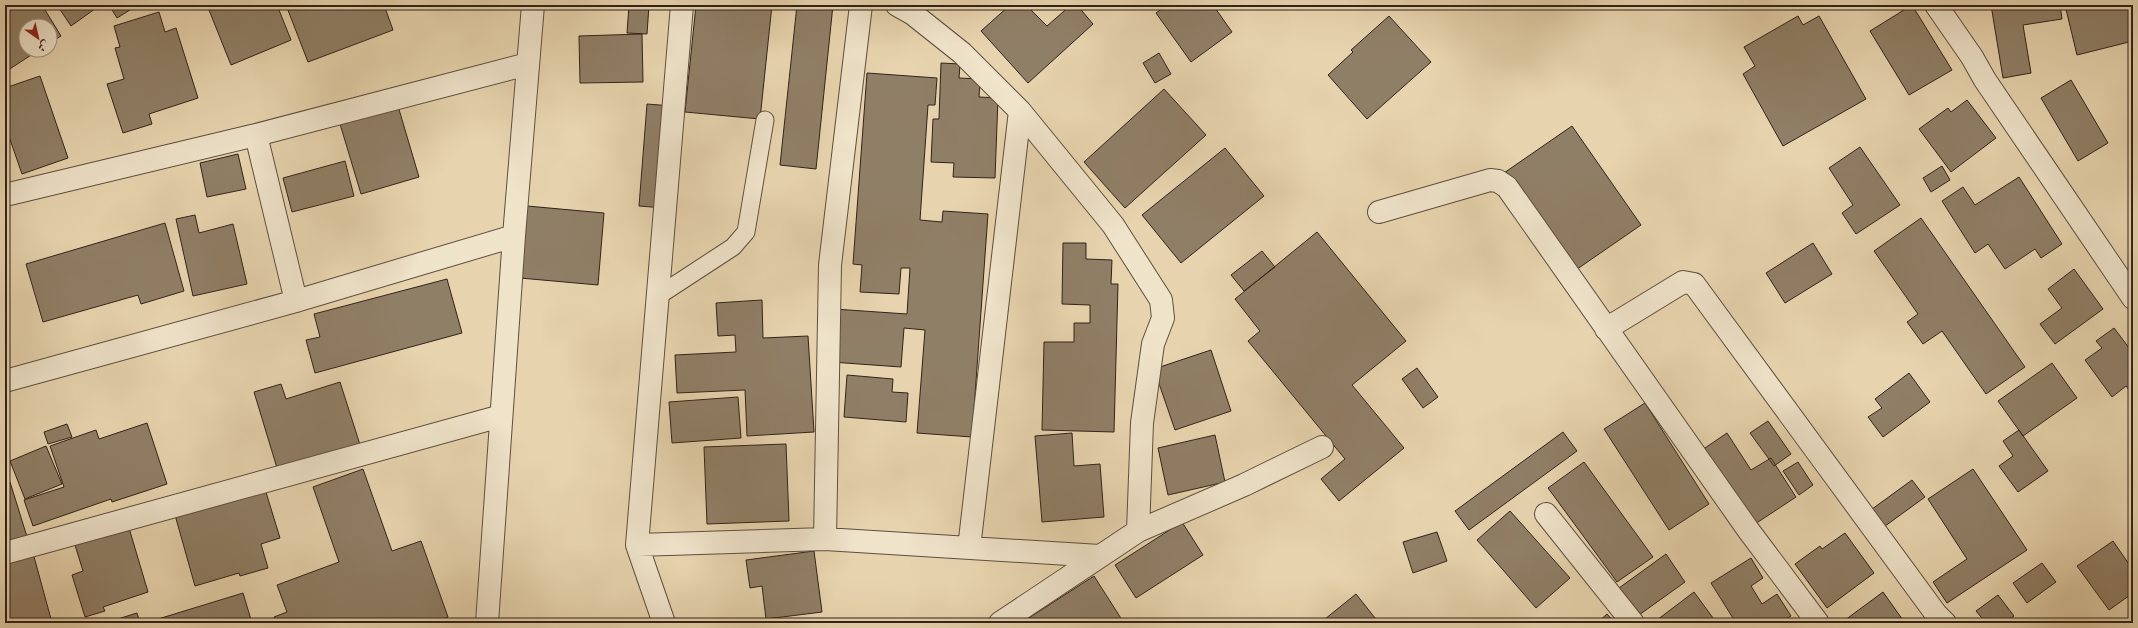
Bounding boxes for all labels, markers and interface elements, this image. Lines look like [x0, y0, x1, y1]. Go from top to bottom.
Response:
north arrow [18, 18, 58, 58]
text: ش [35, 37, 51, 54]

